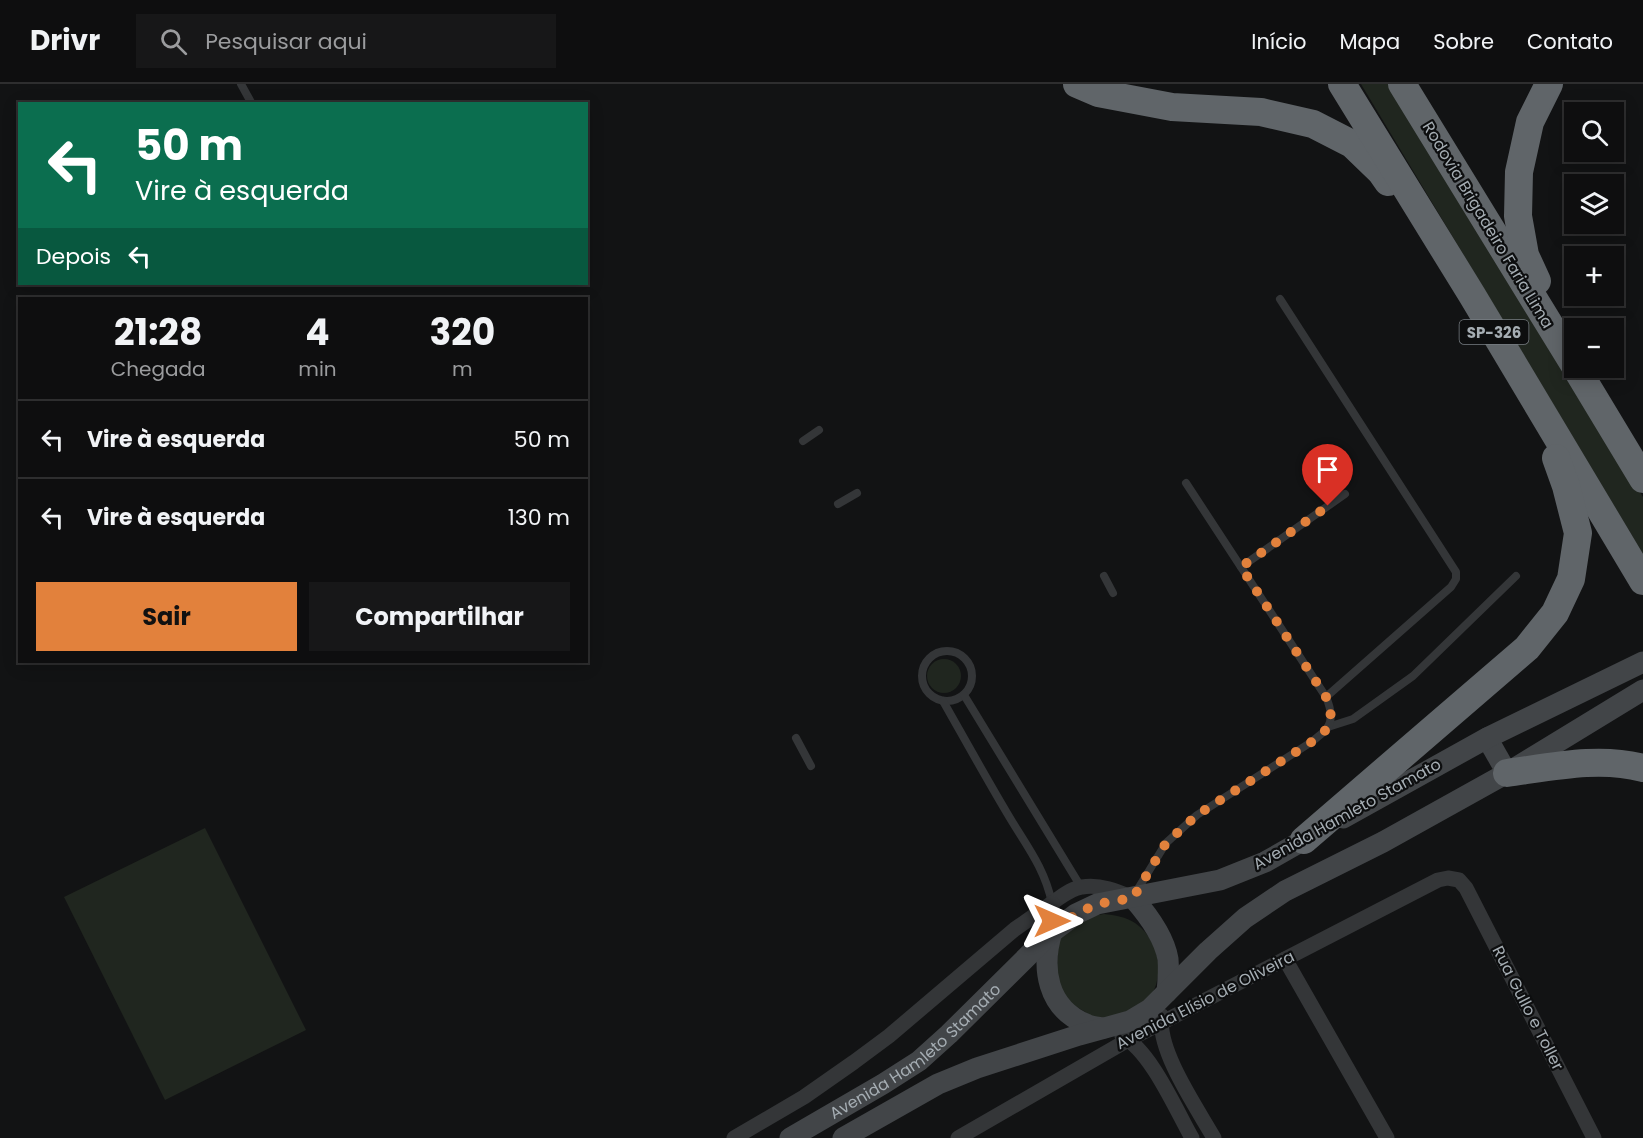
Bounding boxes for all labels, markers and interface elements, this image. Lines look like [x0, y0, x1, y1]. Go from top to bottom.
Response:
search box [136, 14, 556, 68]
text: Drivr [30, 21, 100, 60]
icon: search [157, 25, 190, 58]
text: Pesquisar aqui [205, 26, 367, 57]
text: Início [1251, 27, 1306, 56]
text: Mapa [1339, 27, 1400, 56]
text: Sobre [1433, 27, 1494, 56]
text: Contato [1527, 27, 1613, 56]
map controls [1564, 102, 1624, 378]
button: search [1564, 102, 1624, 162]
text: 50 m [135, 116, 243, 175]
street label: Rodovia Brigadeiro Faria Lima [1417, 117, 1559, 333]
icon: left [36, 126, 114, 204]
text: Vire à esquerda [135, 172, 349, 209]
button: layers [1564, 174, 1624, 234]
icon: left [123, 240, 156, 273]
text: Depois [36, 241, 111, 272]
button: + [1564, 246, 1624, 306]
text: 21:28 [114, 307, 202, 358]
text: 4 [305, 307, 330, 358]
text: 320 [429, 307, 495, 358]
button: − [1564, 318, 1624, 378]
road number: SP-326 [1460, 320, 1528, 344]
text: Chegada [111, 355, 206, 383]
text: min [298, 355, 337, 383]
text: m [452, 355, 473, 383]
icon: left [36, 423, 69, 456]
text: Vire à esquerda [87, 424, 265, 455]
text: 50 m [514, 424, 570, 455]
pin [1302, 444, 1353, 506]
icon: arrive [1311, 453, 1344, 486]
icon: left [36, 501, 69, 534]
text: Vire à esquerda [87, 502, 265, 533]
text: 130 m [508, 502, 570, 533]
button: Sair [36, 582, 297, 651]
button: Compartilhar [309, 582, 570, 651]
street label: Avenida Hamleto Stamato [1249, 753, 1445, 875]
position arrow [1020, 889, 1084, 953]
street label: Rua Gullo e Toller [1487, 942, 1569, 1074]
street label: Avenida Elísio de Oliveira [1112, 945, 1298, 1055]
street label: Avenida Hamleto Stamato [825, 978, 1006, 1124]

